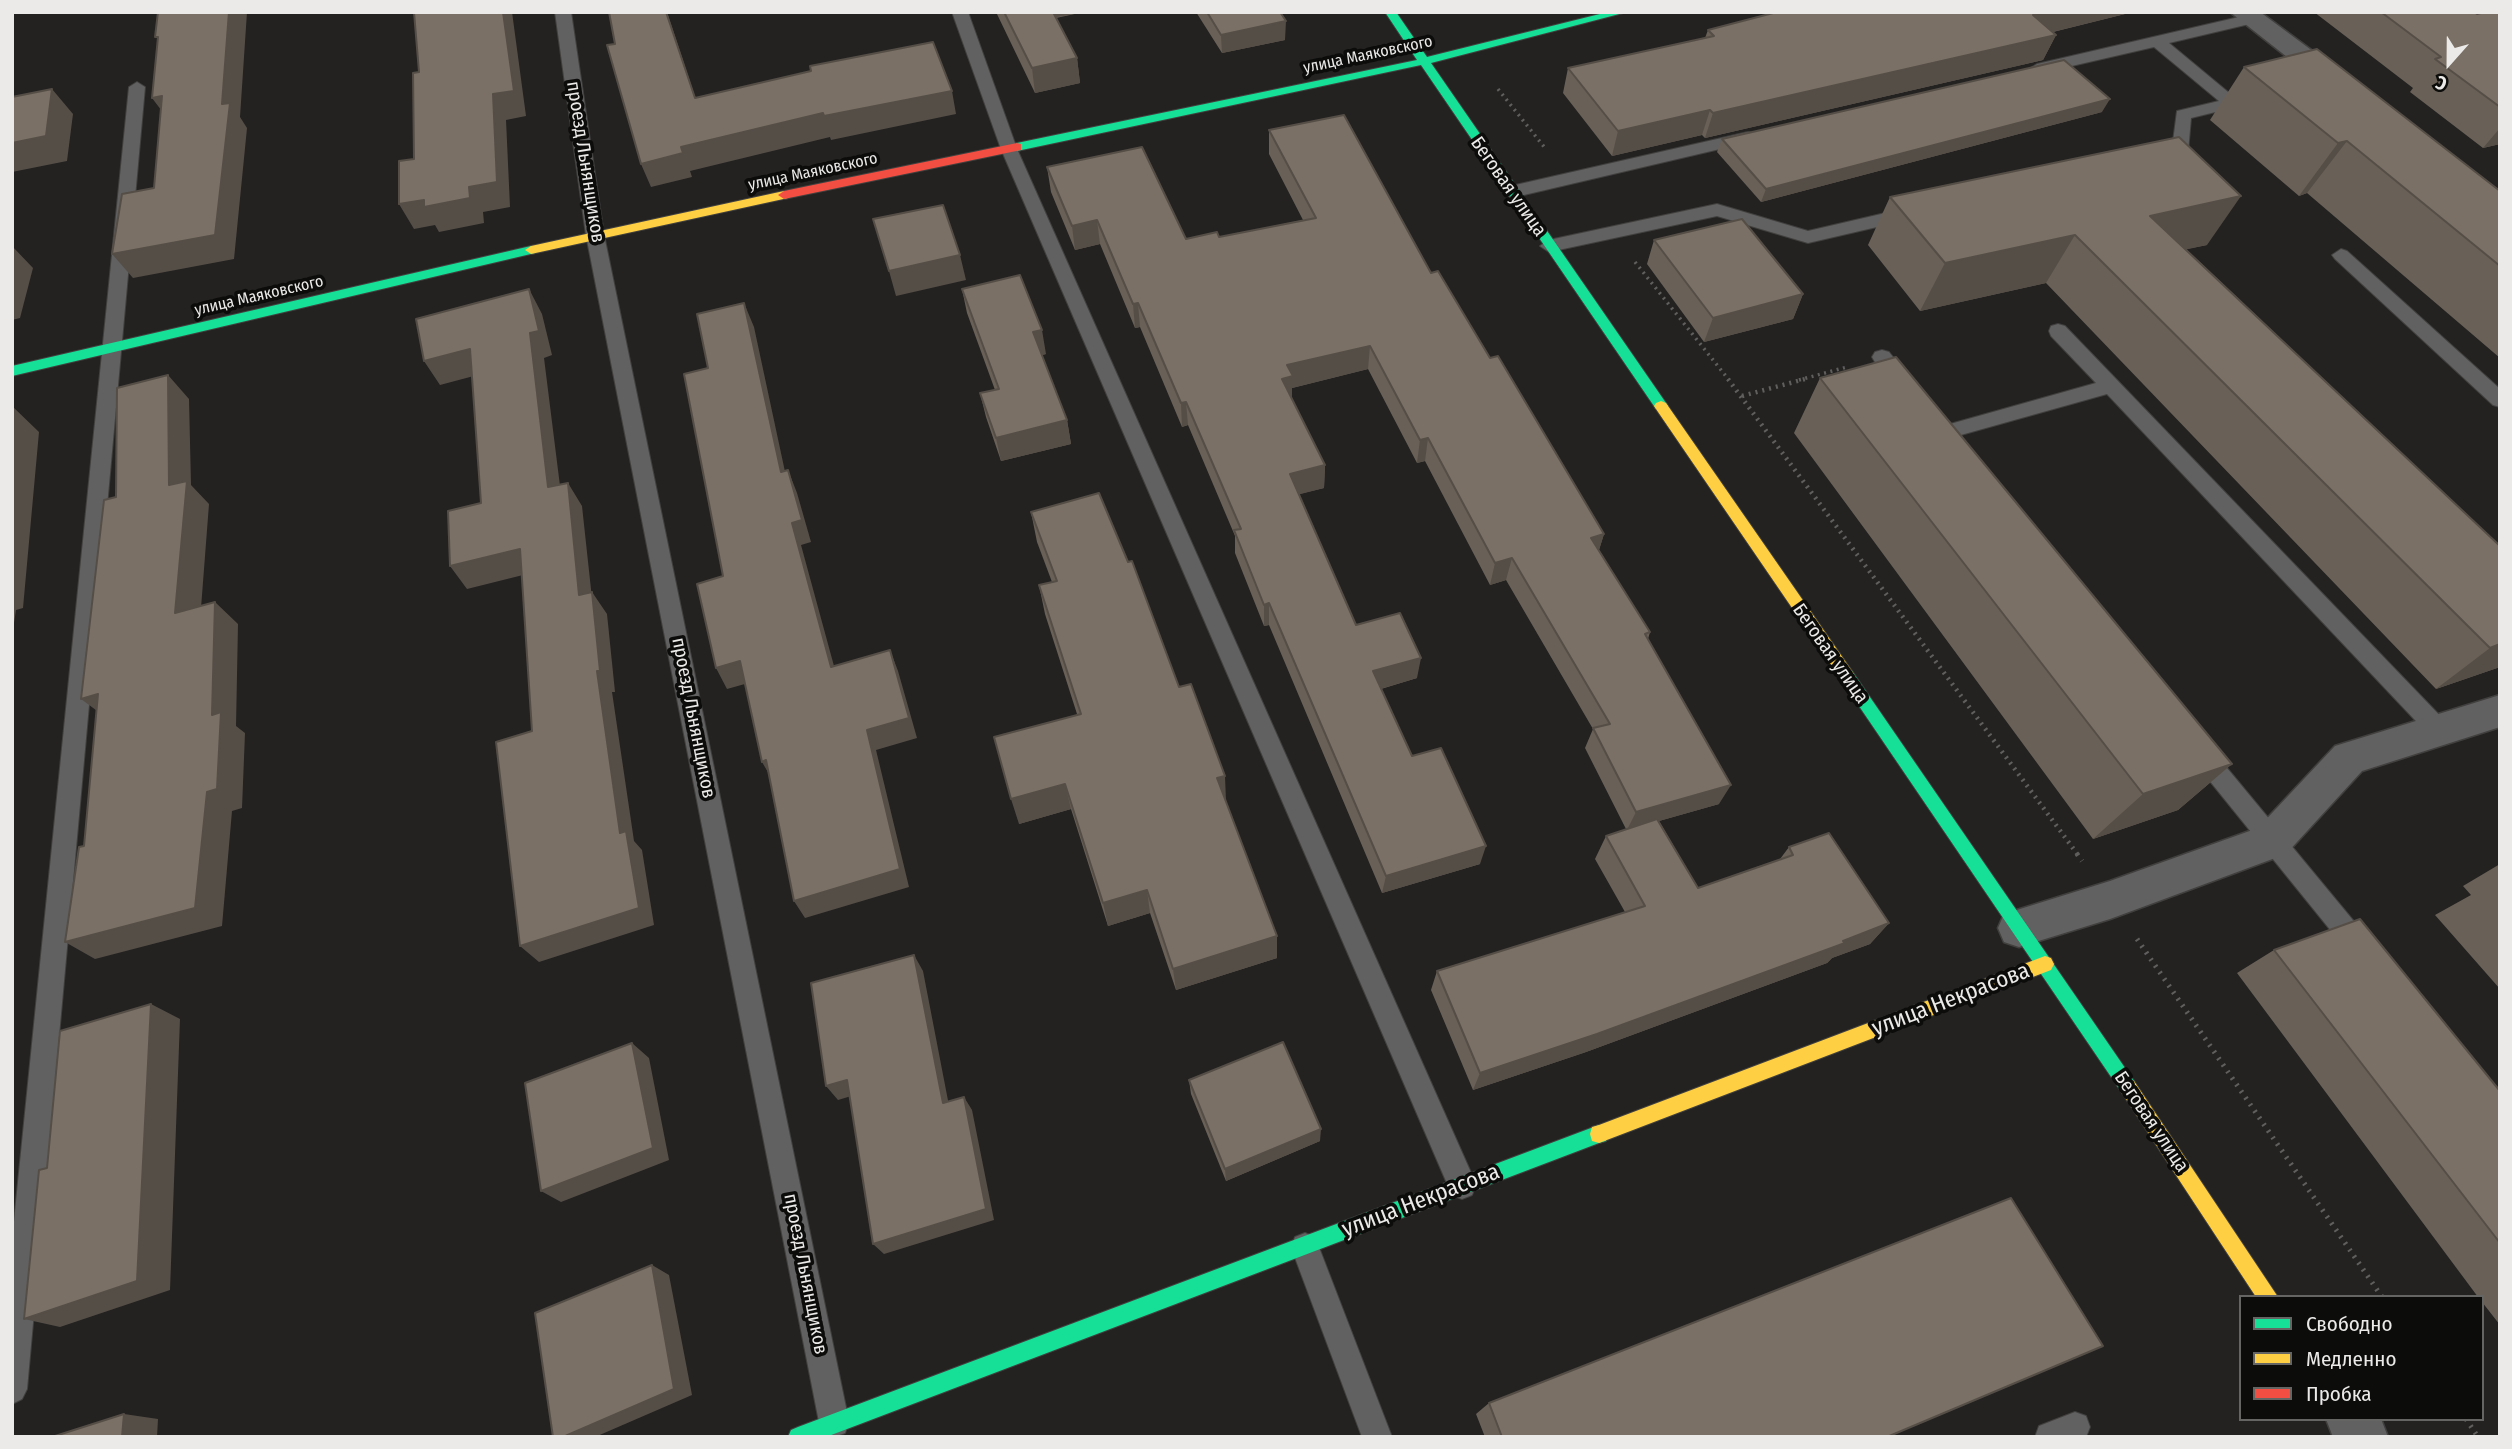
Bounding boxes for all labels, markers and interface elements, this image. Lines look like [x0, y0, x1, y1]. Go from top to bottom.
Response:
north arrow [2414, 28, 2484, 98]
street label: улица Маяковского [1302, 32, 1434, 78]
text: С [2433, 71, 2450, 96]
street label: проезд Льнянщиков [561, 80, 609, 244]
street label: Беговая улица [1465, 133, 1551, 241]
street label: улица Маяковского [747, 149, 879, 195]
street label: улица Маяковского [193, 272, 325, 320]
street label: Беговая улица [1787, 600, 1873, 708]
street label: проезд Льнянщиков [666, 636, 720, 800]
street label: улица Некрасова [1868, 957, 2034, 1043]
street label: Беговая улица [2109, 1067, 2193, 1177]
street label: улица Некрасова [1338, 1158, 1504, 1244]
street label: проезд Льнянщиков [778, 1192, 832, 1356]
legend [2239, 1295, 2484, 1421]
text: Свободно [2306, 1311, 2392, 1337]
text: Медленно [2306, 1346, 2396, 1372]
text: Пробка [2306, 1381, 2372, 1407]

